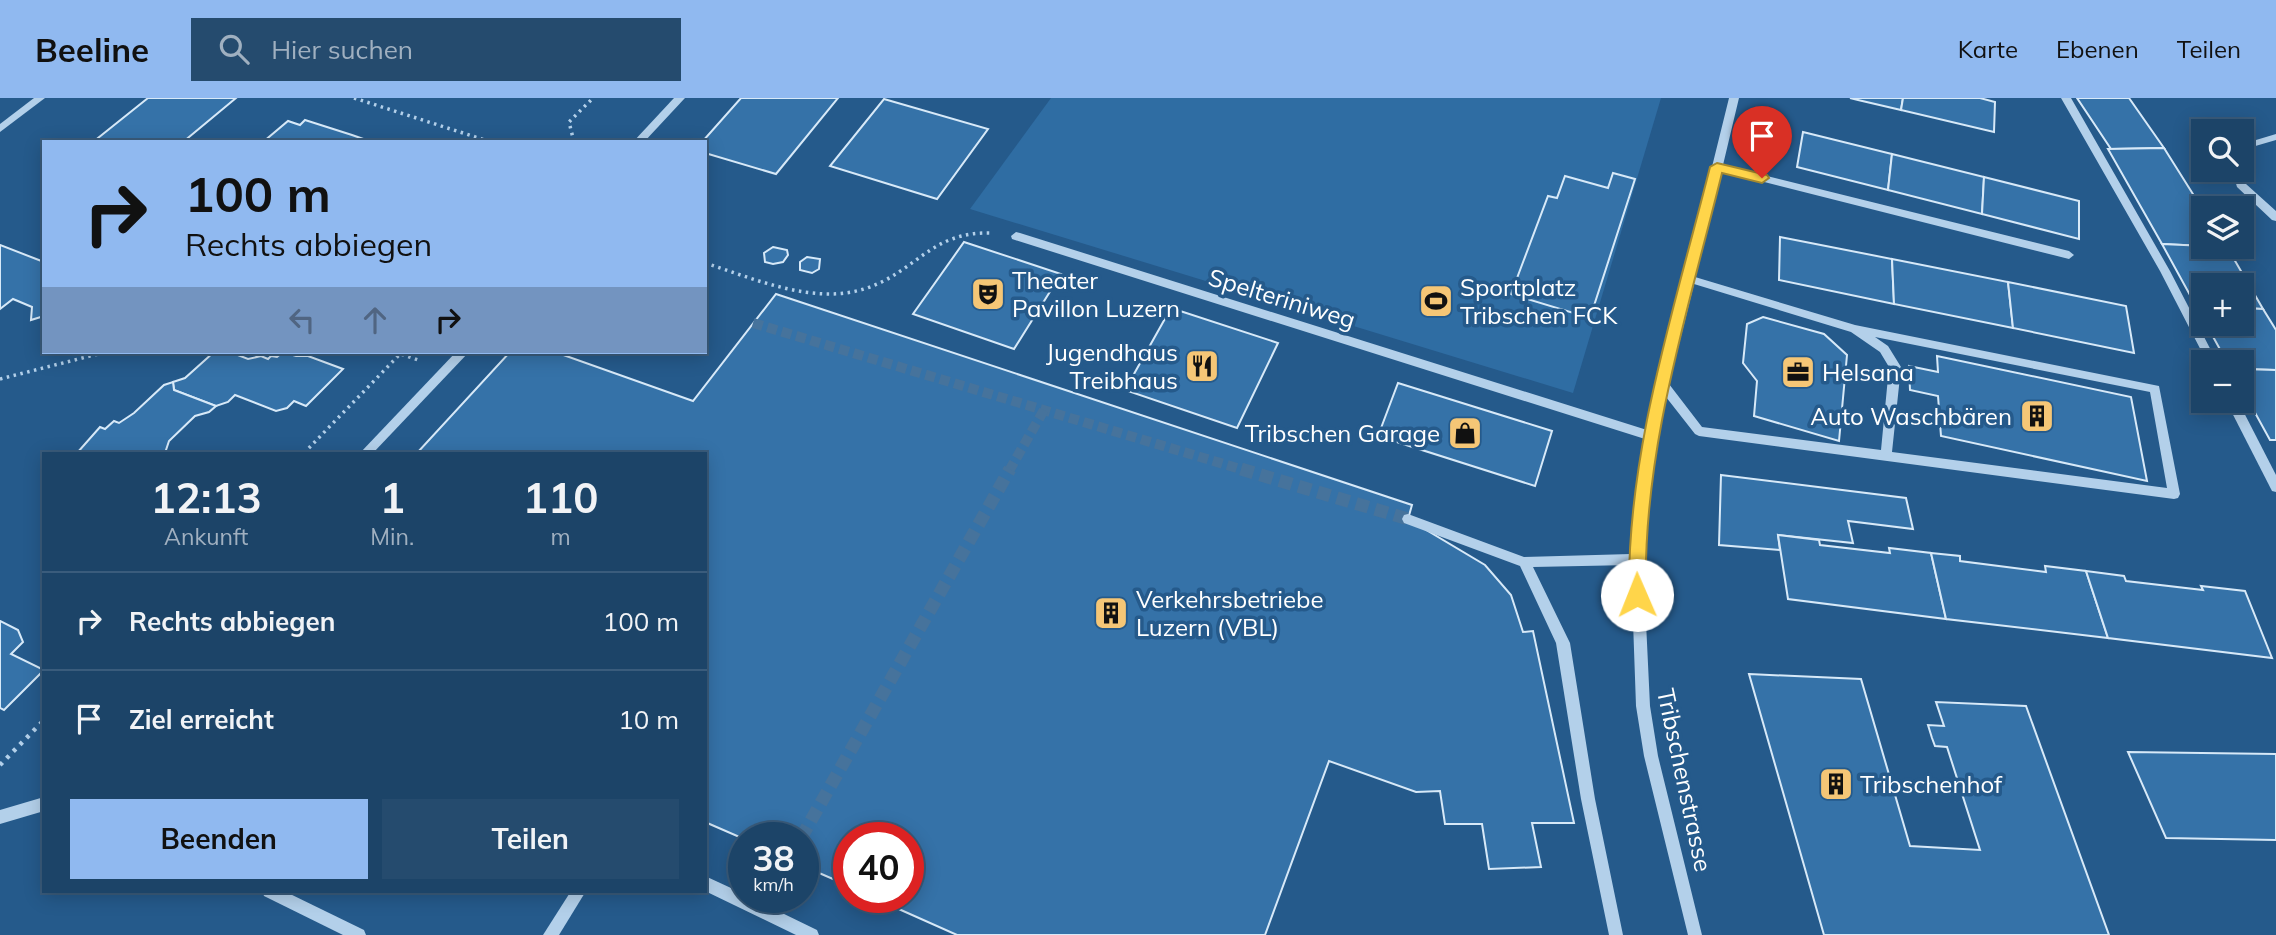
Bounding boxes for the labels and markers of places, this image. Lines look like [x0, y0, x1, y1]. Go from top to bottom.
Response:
pin [1732, 106, 1792, 178]
place label: Theater Pavillon Luzern [1012, 265, 1180, 323]
place label: Sportplatz Tribschen FCK [1460, 272, 1618, 330]
theatre icon: Theater Pavillon Luzern [969, 275, 1007, 313]
sports icon: Sportplatz Tribschen FCK [1417, 282, 1455, 320]
place label: Jugendhaus Treibhaus [1046, 337, 1178, 395]
restaurant icon: Jugendhaus Treibhaus [1183, 347, 1221, 385]
office icon: Helsana [1779, 353, 1817, 391]
place label: Helsana [1822, 357, 1914, 387]
building icon: Auto Waschbären [2018, 397, 2056, 435]
place label: Auto Waschbären [1810, 401, 2012, 431]
shop icon: Tribschen Garage [1446, 414, 1484, 452]
place label: Tribschen Garage [1245, 418, 1440, 448]
place label: Verkehrsbetriebe Luzern (VBL) [1136, 584, 1324, 642]
building icon: Verkehrsbetriebe Luzern (VBL) [1092, 594, 1130, 632]
building icon: Tribschenhof [1817, 765, 1855, 803]
place label: Tribschenhof [1860, 769, 2003, 799]

